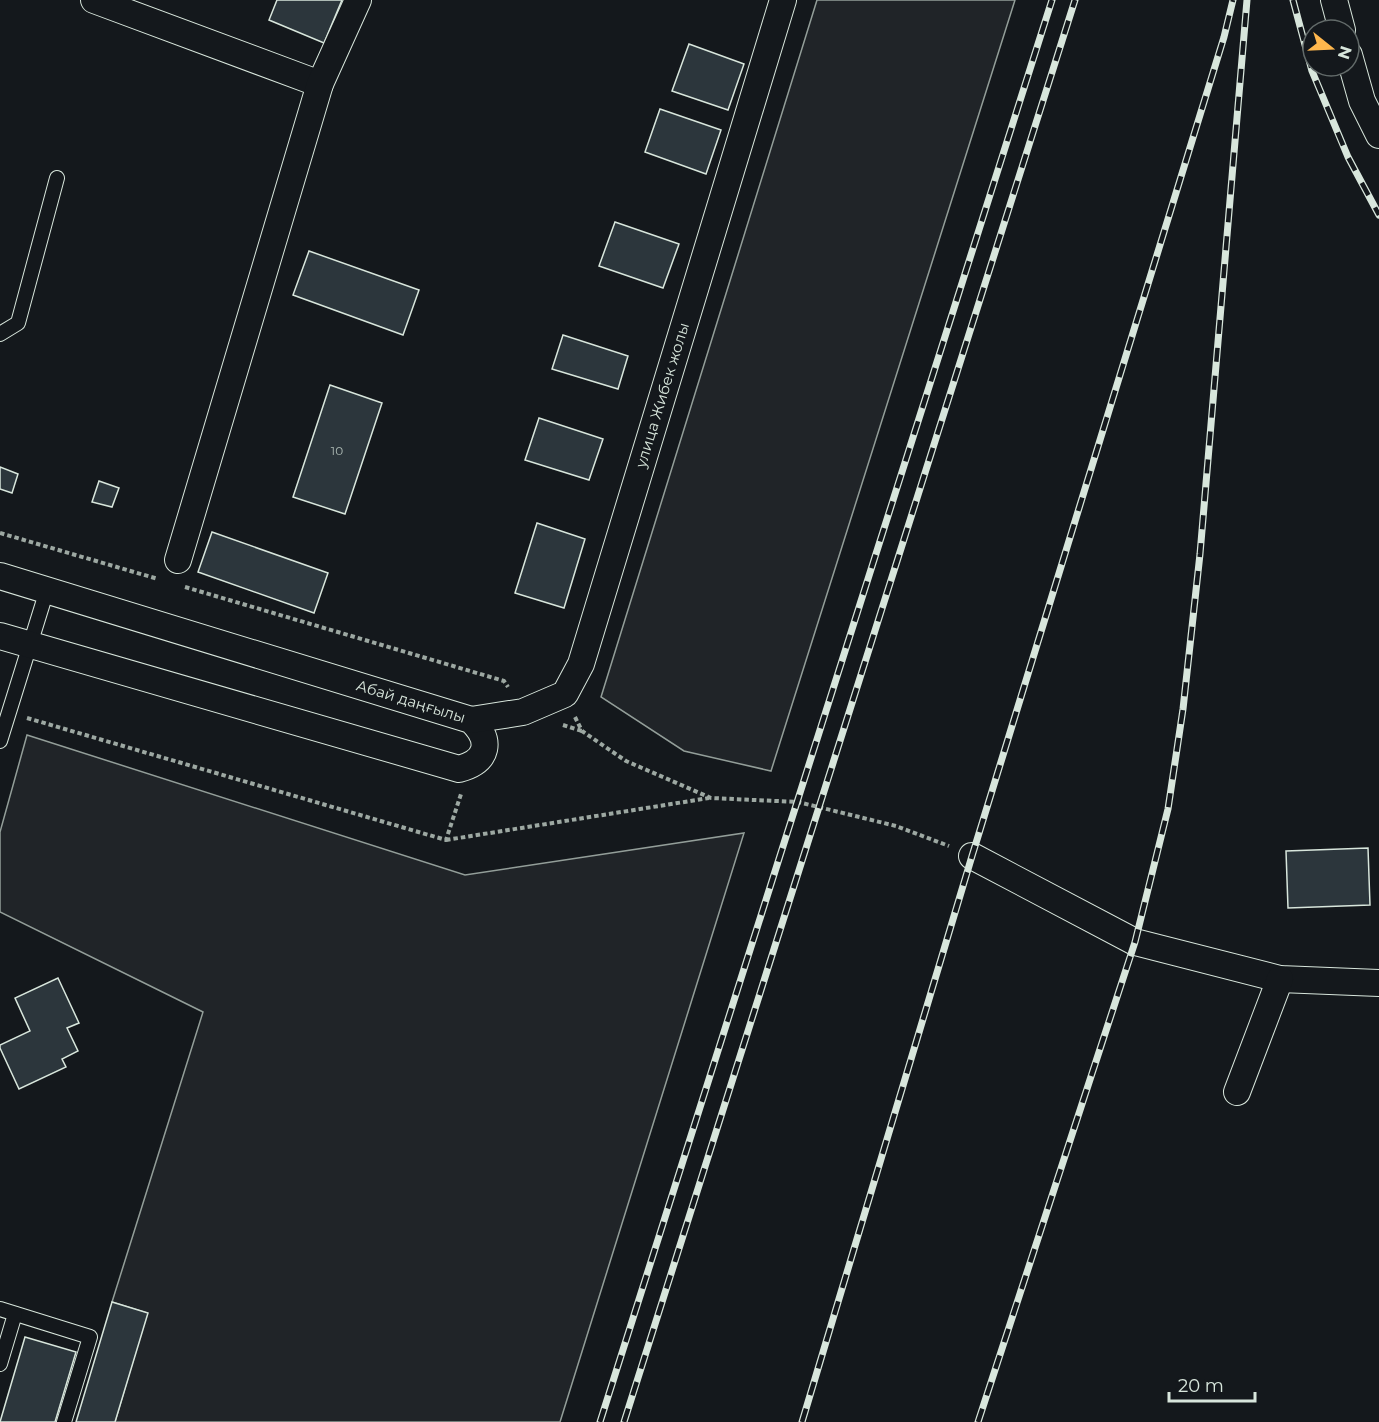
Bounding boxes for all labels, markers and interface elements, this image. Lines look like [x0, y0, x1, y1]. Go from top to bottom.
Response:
north arrow [1301, 18, 1361, 78]
text: N [1334, 43, 1356, 62]
street label: улица Жибек жолы [631, 320, 693, 471]
house number: 10 [331, 443, 343, 458]
street label: Абай даңғылы [354, 675, 468, 727]
scale bar [1169, 1365, 1254, 1403]
text: 20 m [1178, 1375, 1224, 1397]

